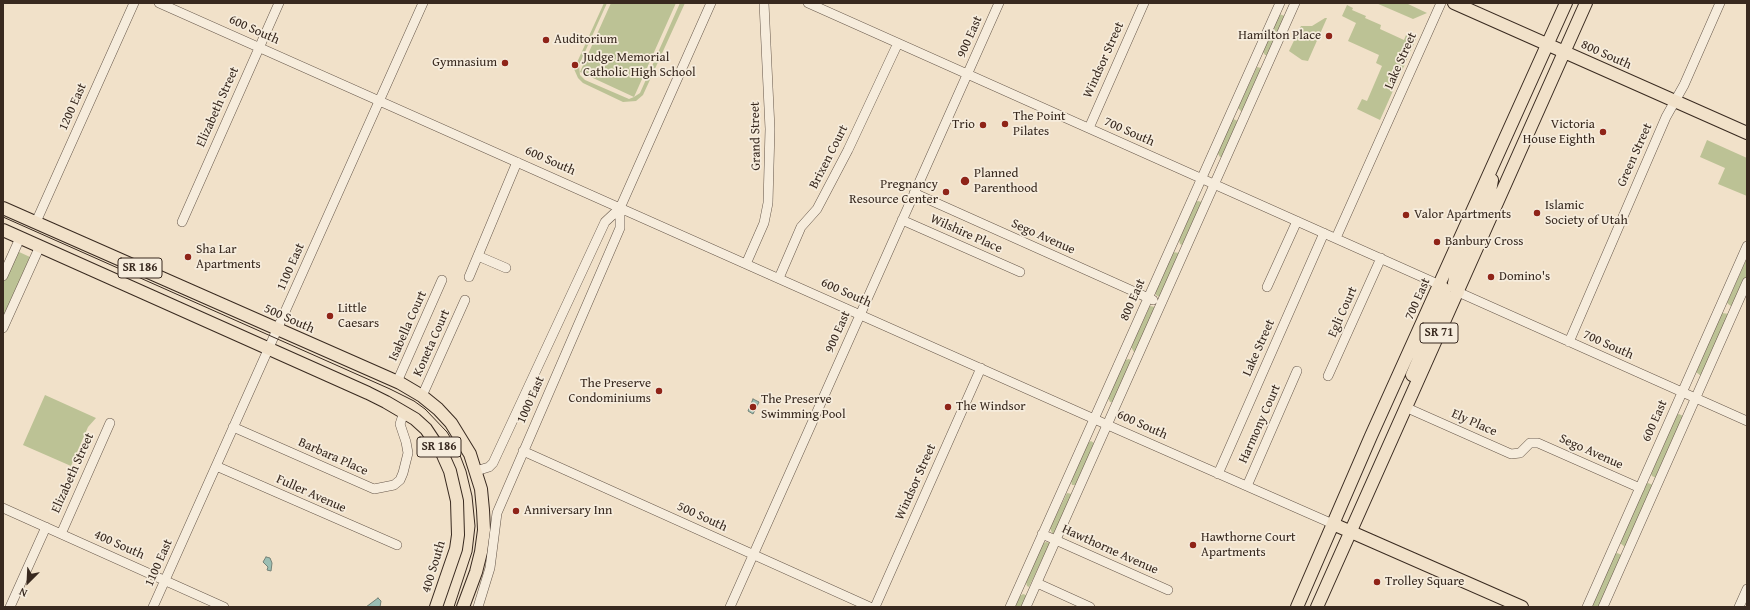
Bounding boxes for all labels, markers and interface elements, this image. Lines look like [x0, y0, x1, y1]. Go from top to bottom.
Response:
street label: 600 South [226, 12, 282, 48]
street label: 900 East [954, 14, 986, 60]
street label: Windsor Street [1080, 19, 1128, 101]
place label: Hamilton Place [1238, 28, 1321, 44]
street label: Lake Street [1382, 30, 1420, 92]
marker: Hamilton Place [1324, 31, 1334, 41]
place label: Auditorium [554, 32, 617, 48]
marker: Auditorium [541, 35, 551, 45]
street label: 800 South [1578, 37, 1634, 73]
place label: Judge Memorial Catholic High School [583, 50, 696, 81]
place label: Gymnasium [432, 55, 497, 71]
marker: Gymnasium [500, 58, 510, 68]
marker: Judge Memorial Catholic High School [570, 60, 580, 70]
street label: Elizabeth Street [193, 64, 243, 150]
street label: 1200 East [56, 81, 90, 133]
street label: Grand Street [748, 101, 764, 171]
place label: The Point Pilates [1013, 109, 1066, 140]
street label: 700 South [1101, 114, 1157, 150]
place label: Trio [952, 117, 975, 133]
place label: Victoria House Eighth [1523, 117, 1595, 148]
marker: The Point Pilates [1000, 119, 1010, 129]
marker: Trio [978, 120, 988, 130]
street label: Green Street [1614, 121, 1656, 189]
street label: Brixen Court [806, 122, 852, 192]
marker: Victoria House Eighth [1598, 127, 1608, 137]
street label: 600 South [522, 143, 578, 179]
place label: Planned Parenthood [974, 166, 1038, 197]
marker: Planned Parenthood [959, 175, 971, 187]
place label: Pregnancy Resource Center [849, 177, 938, 208]
marker: Pregnancy Resource Center [941, 187, 951, 197]
place label: Islamic Society of Utah [1545, 198, 1628, 229]
place label: Valor Apartments [1414, 207, 1511, 223]
marker: Islamic Society of Utah [1532, 208, 1542, 218]
marker: Valor Apartments [1401, 210, 1411, 220]
street label: Wilshire Place [928, 211, 1004, 257]
street label: Sego Avenue [1009, 216, 1077, 258]
place label: Banbury Cross [1445, 234, 1523, 250]
marker: Banbury Cross [1432, 237, 1442, 247]
street label: 1100 East [274, 241, 308, 293]
place label: Sha Lar Apartments [196, 242, 261, 273]
marker: Sha Lar Apartments [183, 252, 193, 262]
road number: SR 186 [118, 258, 162, 278]
place label: Domino's [1499, 269, 1550, 285]
marker: Domino's [1486, 272, 1496, 282]
street label: 600 South [818, 275, 874, 311]
street label: 700 East [1402, 276, 1434, 322]
street label: 800 East [1117, 277, 1149, 323]
street label: Egli Court [1325, 284, 1361, 340]
street label: Isabella Court [386, 289, 430, 363]
street label: 500 South [261, 301, 317, 337]
place label: Little Caesars [338, 301, 379, 332]
street label: Koneta Court [410, 307, 454, 379]
street label: 900 East [822, 309, 854, 355]
marker: Little Caesars [325, 311, 335, 321]
street label: Lake Street [1240, 317, 1278, 379]
road number: SR 71 [1420, 323, 1458, 343]
street label: 700 South [1580, 327, 1636, 363]
street label: 1000 East [514, 374, 548, 426]
place label: The Preserve Condominiums [568, 376, 651, 407]
street label: Harmony Court [1236, 382, 1284, 466]
marker: The Preserve Condominiums [654, 386, 664, 396]
place label: The Preserve Swimming Pool [761, 392, 846, 423]
street label: 600 East [1639, 398, 1671, 444]
place label: The Windsor [956, 399, 1026, 415]
marker: The Preserve Swimming Pool [748, 402, 758, 412]
marker: The Windsor [943, 402, 953, 412]
street label: Ely Place [1449, 406, 1499, 440]
street label: 600 South [1114, 407, 1170, 443]
street label: Elizabeth Street [48, 430, 98, 516]
street label: Sego Avenue [1557, 431, 1625, 473]
street label: Barbara Place [296, 435, 370, 479]
road number: SR 186 [417, 437, 461, 457]
street label: Windsor Street [892, 441, 940, 523]
street label: Fuller Avenue [274, 472, 348, 516]
street label: 500 South [674, 499, 730, 535]
place label: Anniversary Inn [524, 503, 612, 519]
marker: Anniversary Inn [511, 506, 521, 516]
street label: Hawthorne Avenue [1059, 522, 1161, 578]
street label: 400 South [91, 527, 147, 563]
place label: Hawthorne Court Apartments [1201, 530, 1296, 561]
street label: 1100 East [142, 537, 176, 589]
street label: 400 South [419, 539, 449, 595]
marker: Hawthorne Court Apartments [1188, 540, 1198, 550]
north arrow [8, 562, 48, 602]
place label: Trolley Square [1385, 574, 1464, 590]
marker: Trolley Square [1372, 577, 1382, 587]
text: N [17, 584, 30, 602]

